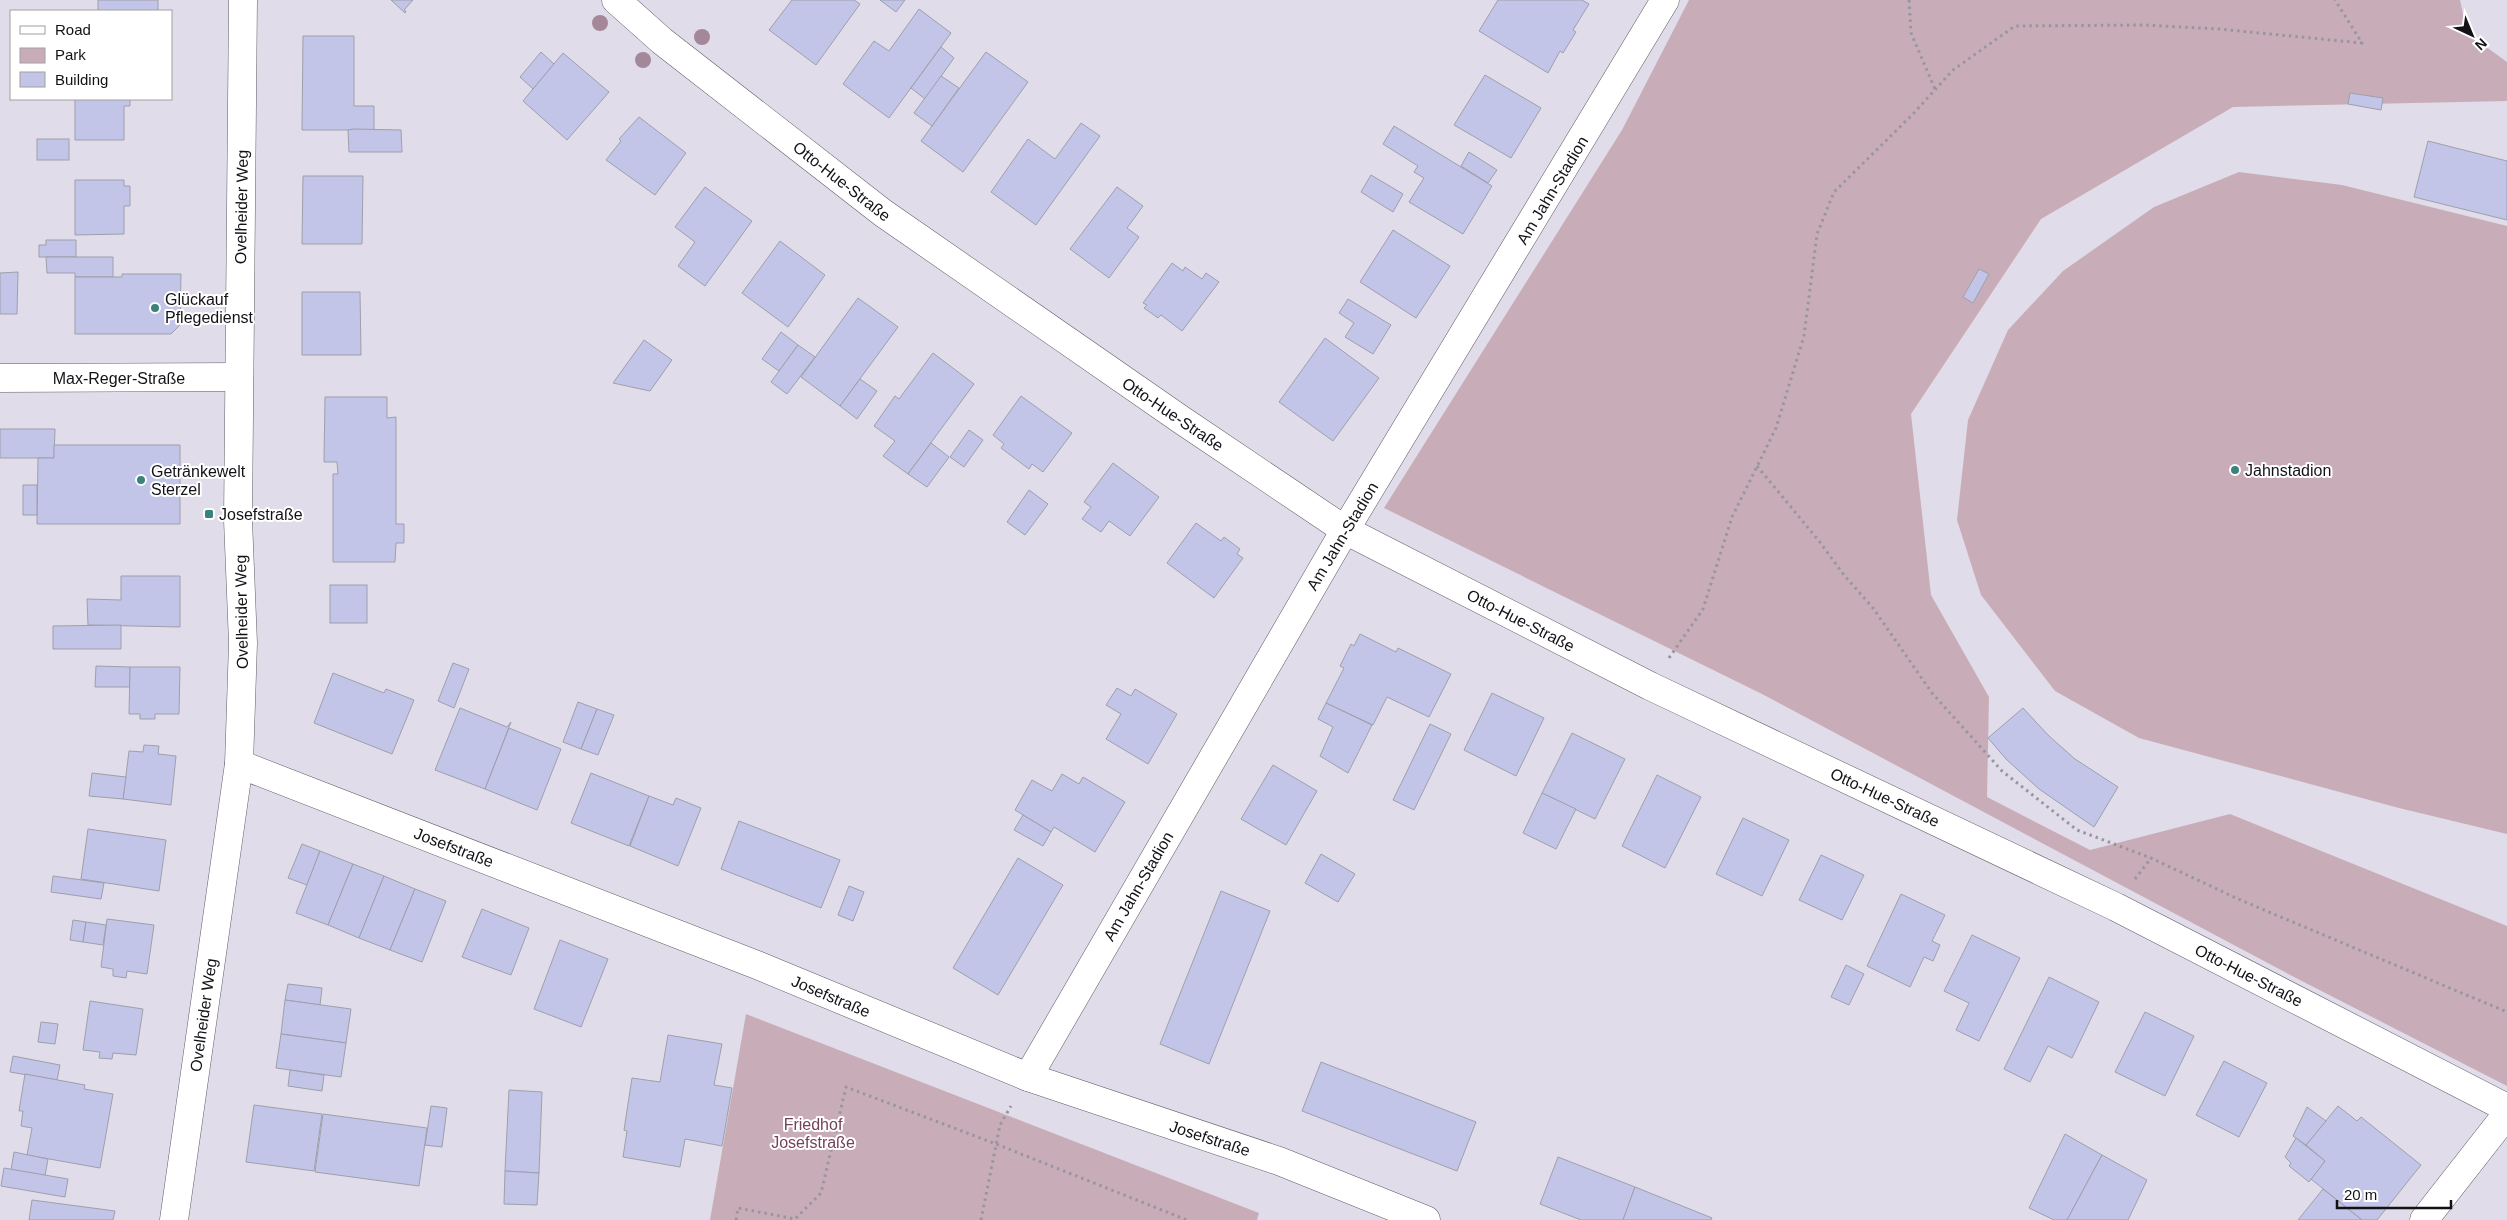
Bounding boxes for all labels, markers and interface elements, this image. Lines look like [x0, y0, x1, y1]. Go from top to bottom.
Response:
legend [10, 10, 172, 100]
north arrow [2447, 10, 2497, 60]
text: Road [55, 21, 91, 38]
text: N [2472, 35, 2490, 54]
text: Park [55, 46, 86, 63]
text: Building [55, 71, 108, 88]
street label: Am Jahn-Stadion [1514, 133, 1591, 247]
street label: Otto-Hue-Straße [790, 138, 894, 225]
street label: Ovelheider Weg [232, 150, 251, 264]
place label: Glückauf Pflegedienst [165, 291, 254, 326]
marker: Glückauf Pflegedienst [149, 302, 161, 314]
street label: Max-Reger-Straße [53, 370, 185, 387]
street label: Otto-Hue-Straße [1119, 374, 1227, 455]
place label: Jahnstadion [2245, 462, 2331, 479]
place label: Getränkewelt Sterzel [151, 463, 246, 498]
marker: Jahnstadion [2229, 464, 2241, 476]
marker: Getränkewelt Sterzel [135, 474, 147, 486]
street label: Am Jahn-Stadion [1304, 479, 1381, 593]
place label: Josefstraße [219, 506, 303, 523]
marker: Josefstraße [203, 508, 215, 520]
street label: Ovelheider Weg [232, 555, 251, 669]
street label: Otto-Hue-Straße [1464, 586, 1577, 655]
street label: Otto-Hue-Straße [1828, 765, 1942, 830]
street label: Josefstraße [412, 825, 496, 870]
street label: Am Jahn-Stadion [1100, 829, 1176, 944]
street label: Otto-Hue-Straße [2192, 941, 2305, 1010]
street label: Ovelheider Weg [187, 957, 220, 1073]
street label: Josefstraße [789, 972, 873, 1021]
park label: Friedhof Josefstraße [771, 1116, 855, 1151]
street label: Josefstraße [1167, 1117, 1252, 1160]
scale bar [2337, 1178, 2451, 1210]
text: 20 m [2344, 1186, 2377, 1203]

